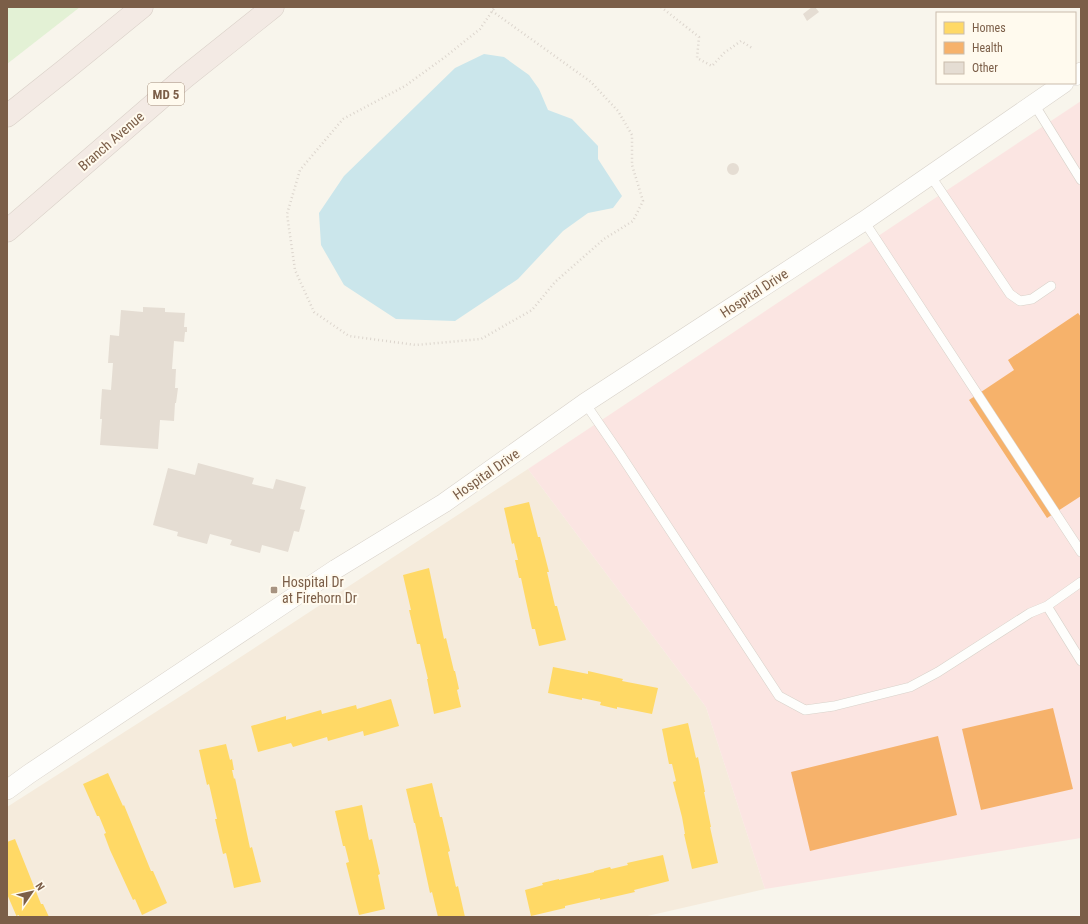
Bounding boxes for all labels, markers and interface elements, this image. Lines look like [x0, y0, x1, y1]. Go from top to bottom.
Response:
legend [936, 12, 1076, 84]
text: Homes [972, 21, 1006, 35]
text: Health [972, 41, 1003, 55]
text: Other [972, 61, 998, 75]
road number: MD 5 [148, 83, 184, 105]
street label: Branch Avenue [75, 108, 147, 174]
street label: Hospital Drive [717, 265, 791, 321]
street label: Hospital Drive [450, 445, 523, 503]
place label: Hospital Dr at Firehorn Dr [282, 574, 357, 606]
marker: Hospital Dr at Firehorn Dr [269, 585, 279, 595]
north arrow [12, 872, 52, 912]
text: N [33, 880, 47, 893]

